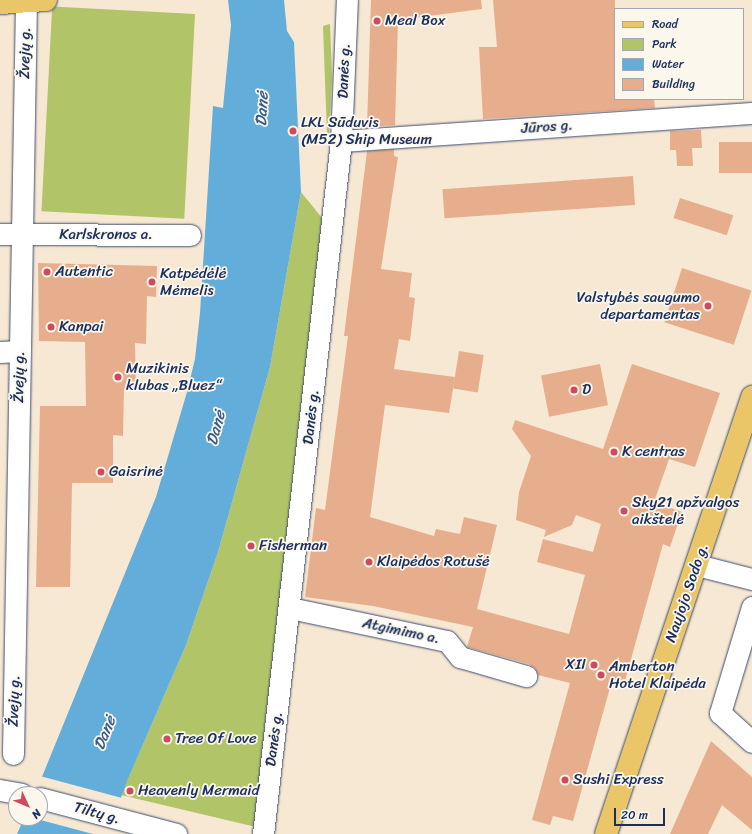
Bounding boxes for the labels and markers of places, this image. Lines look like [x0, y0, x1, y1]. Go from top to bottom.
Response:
place label: Meal Box [385, 12, 445, 30]
marker: Meal Box [372, 16, 382, 26]
place label: LKL Sūduvis (M52) Ship Museum [301, 113, 433, 148]
marker: LKL Sūduvis (M52) Ship Museum [288, 126, 298, 136]
place label: Autentic [55, 263, 113, 281]
place label: Katpėdėlė Mėmelis [160, 264, 226, 299]
marker: Autentic [42, 267, 52, 277]
marker: Katpėdėlė Mėmelis [147, 277, 157, 287]
place label: Valstybės saugumo departamentas [577, 288, 700, 323]
marker: Valstybės saugumo departamentas [703, 301, 713, 311]
place label: Kanpai [59, 318, 103, 336]
marker: Kanpai [46, 322, 56, 332]
place label: Muzikinis klubas „Bluez“ [126, 359, 221, 394]
marker: Muzikinis klubas „Bluez“ [113, 372, 123, 382]
place label: D [582, 381, 591, 399]
marker: D [569, 385, 579, 395]
place label: K centras [622, 443, 685, 461]
marker: K centras [609, 447, 619, 457]
place label: Gaisrinė [109, 463, 163, 481]
marker: Gaisrinė [96, 467, 106, 477]
place label: Sky21 apžvalgos aikštelė [632, 493, 739, 528]
marker: Sky21 apžvalgos aikštelė [619, 506, 629, 516]
place label: Fisherman [259, 537, 327, 555]
marker: Fisherman [246, 541, 256, 551]
place label: Klaipėdos Rotušė [377, 553, 490, 571]
marker: Klaipėdos Rotušė [364, 557, 374, 567]
place label: XII [566, 656, 586, 674]
place label: Amberton Hotel Klaipėda [609, 657, 706, 692]
marker: XII [589, 660, 599, 670]
marker: Amberton Hotel Klaipėda [596, 670, 606, 680]
place label: Tree Of Love [175, 730, 257, 748]
marker: Tree Of Love [162, 734, 172, 744]
place label: Sushi Express [573, 771, 665, 789]
marker: Sushi Express [560, 775, 570, 785]
place label: Heavenly Mermaid [138, 782, 259, 800]
marker: Heavenly Mermaid [125, 786, 135, 796]

